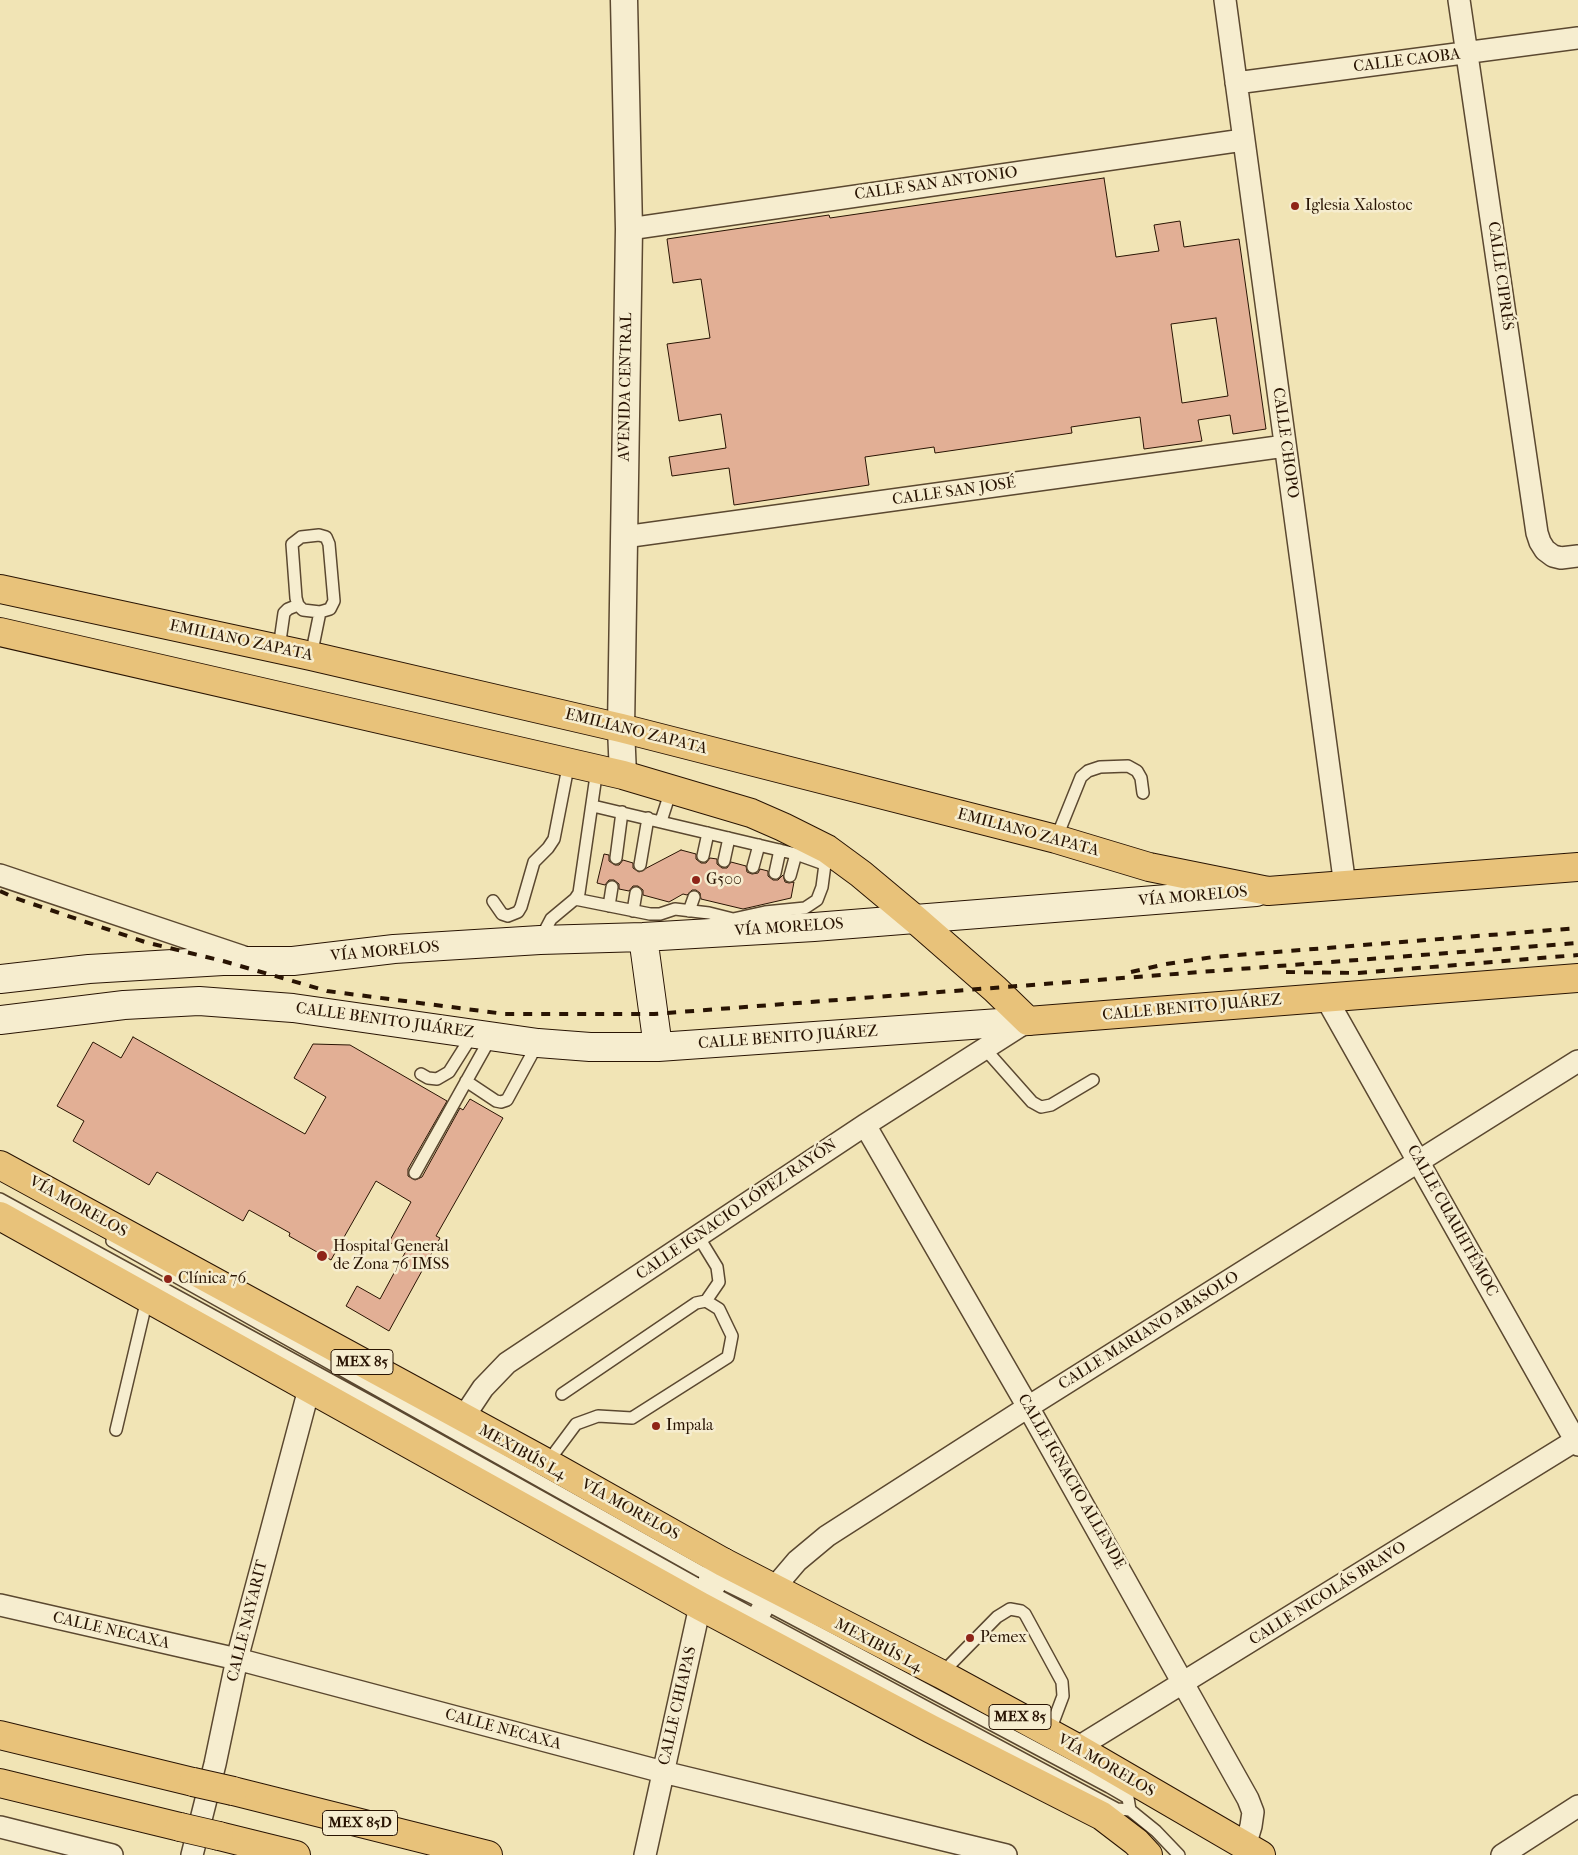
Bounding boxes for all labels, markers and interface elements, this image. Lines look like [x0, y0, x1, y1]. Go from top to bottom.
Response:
street label: CALLE CAOBA [1352, 45, 1462, 77]
street label: CALLE SAN ANTONIO [853, 163, 1019, 205]
place label: Iglesia Xalostoc [1305, 196, 1412, 216]
marker: Iglesia Xalostoc [1289, 200, 1301, 212]
street label: CALLE CIPRÉS [1483, 220, 1517, 332]
street label: AVENIDA CENTRAL [615, 313, 637, 461]
street label: CALLE CHOPO [1268, 386, 1302, 500]
street label: CALLE SAN JOSÉ [891, 474, 1017, 510]
street label: EMILIANO ZAPATA [168, 616, 314, 666]
street label: EMILIANO ZAPATA [563, 705, 709, 759]
street label: EMILIANO ZAPATA [955, 805, 1101, 861]
place label: G500 [706, 870, 742, 890]
marker: G500 [690, 874, 702, 886]
street label: VÍA MORELOS [1138, 883, 1248, 911]
street label: VÍA MORELOS [734, 915, 844, 941]
street label: VÍA MORELOS [330, 938, 440, 966]
street label: CALLE BENITO JUÁREZ [1102, 991, 1282, 1025]
street label: CALLE BENITO JUÁREZ [295, 999, 475, 1043]
street label: CALLE BENITO JUÁREZ [698, 1022, 878, 1054]
street label: CALLE IGNACIO LÓPEZ RAYÓN [633, 1135, 841, 1285]
street label: CALLE CUAUHTÉMOC [1402, 1142, 1502, 1300]
street label: VÍA MORELOS [26, 1172, 130, 1242]
place label: Hospital General de Zona 76 IMSS [333, 1237, 449, 1275]
marker: Hospital General de Zona 76 IMSS [315, 1249, 329, 1263]
street label: CALLE MARIANO ABASOLO [1055, 1267, 1243, 1395]
place label: Clínica 76 [178, 1269, 246, 1289]
marker: Clínica 76 [162, 1273, 174, 1285]
road number: MEX 85 [331, 1350, 393, 1374]
street label: CALLE IGNACIO ALLENDE [1013, 1391, 1129, 1573]
place label: Impala [666, 1416, 713, 1436]
marker: Impala [650, 1420, 662, 1432]
street label: MEXIBÚS L4 [475, 1421, 569, 1485]
street label: VÍA MORELOS [578, 1475, 682, 1545]
street label: CALLE NICOLÁS BRAVO [1246, 1538, 1410, 1650]
street label: CALLE NAYARIT [224, 1558, 272, 1684]
street label: CALLE NECAXA [51, 1608, 171, 1654]
street label: MEXIBÚS L4 [831, 1615, 925, 1677]
place label: Pemex [980, 1628, 1027, 1648]
marker: Pemex [964, 1632, 976, 1644]
street label: CALLE CHIAPAS [655, 1645, 701, 1767]
road number: MEX 85 [989, 1704, 1051, 1730]
street label: CALLE NECAXA [443, 1705, 563, 1755]
street label: VÍA MORELOS [1054, 1730, 1158, 1802]
road number: MEX 85D [322, 1810, 398, 1836]

